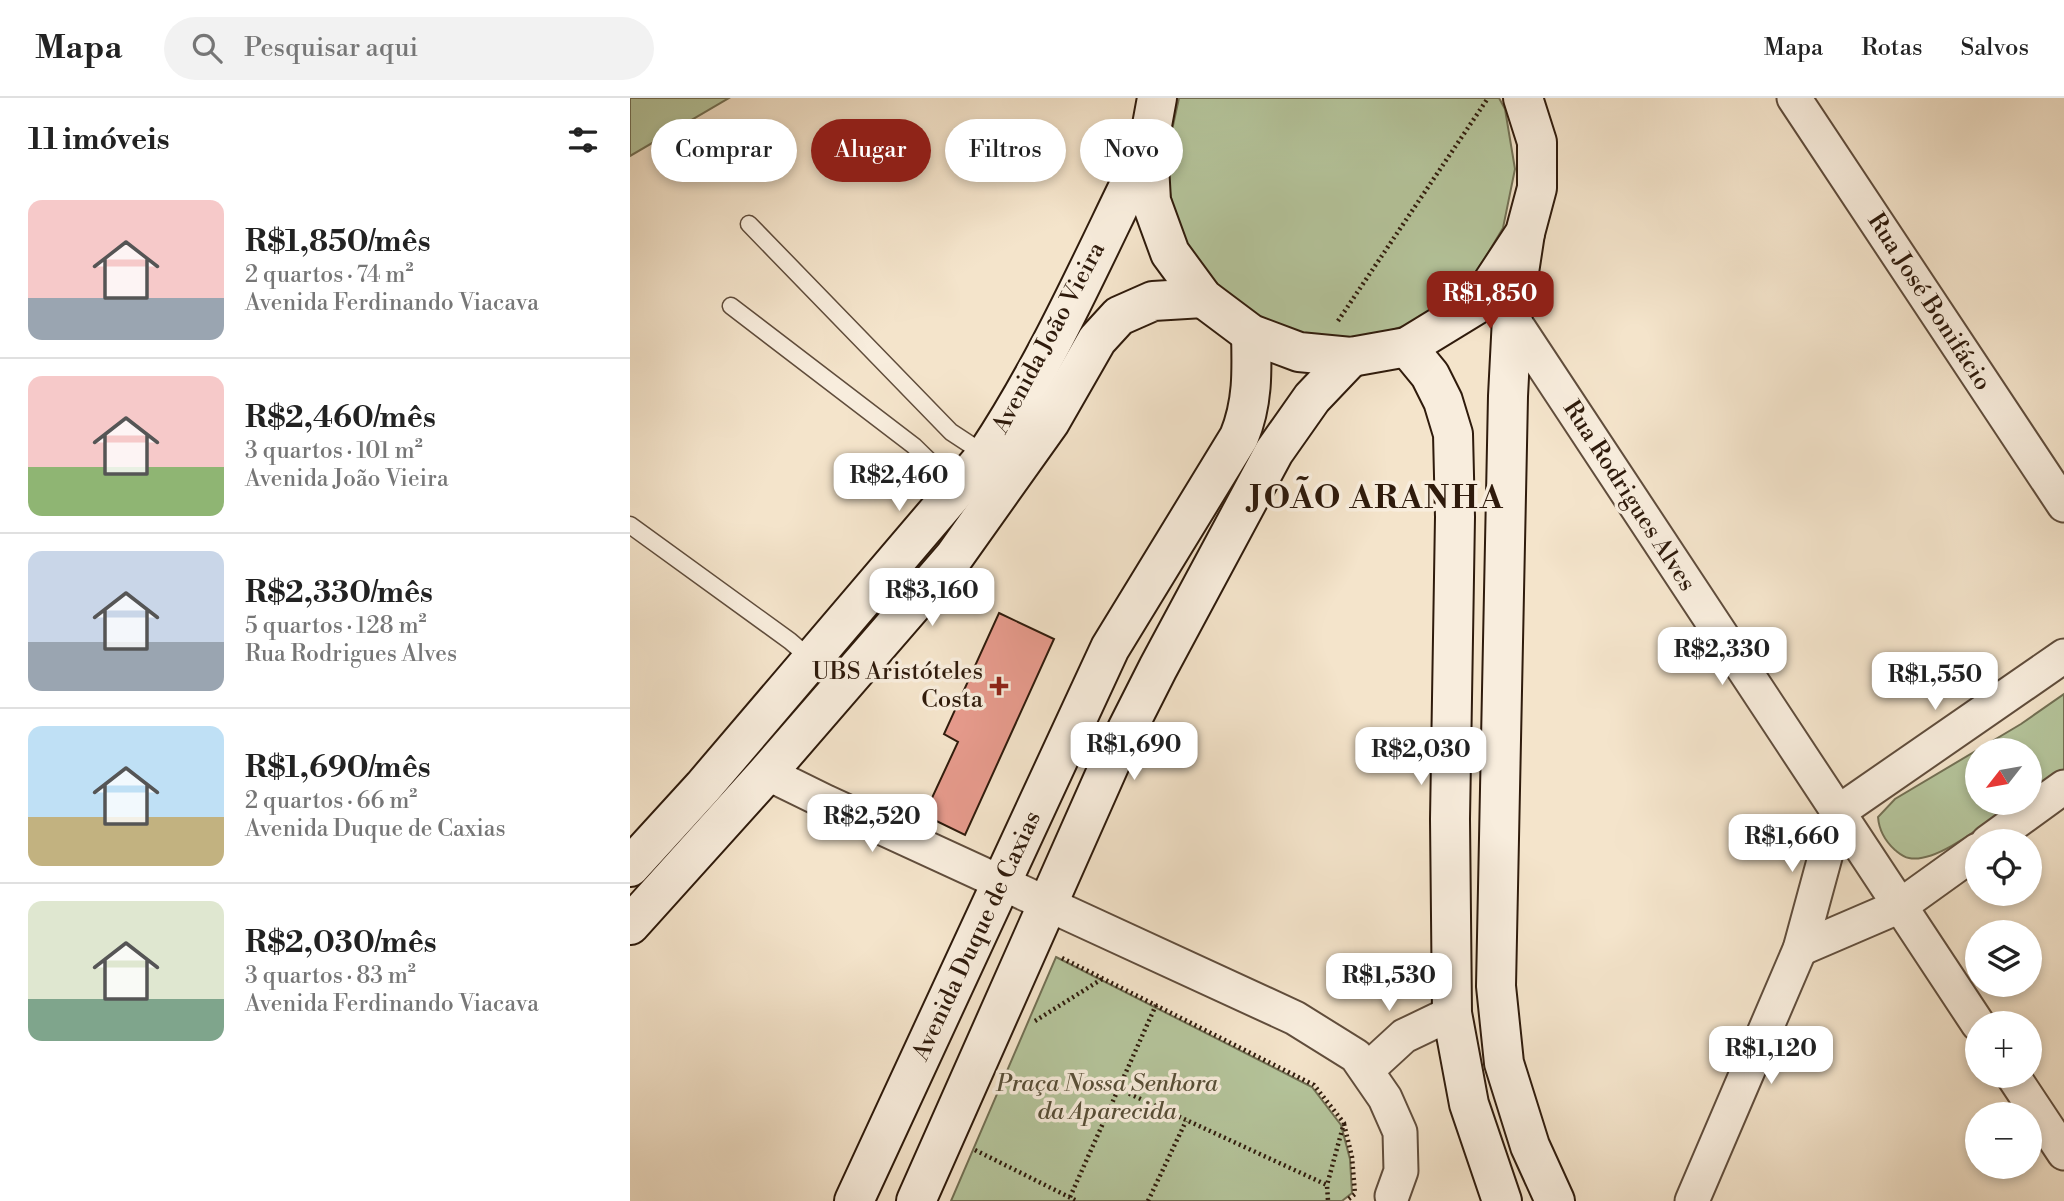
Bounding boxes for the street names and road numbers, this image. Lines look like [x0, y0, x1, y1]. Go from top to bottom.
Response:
street label: Rua José Bonifácio [1860, 208, 1998, 396]
street label: Avenida João Vieira [985, 236, 1113, 440]
street label: Rua Rodrigues Alves [1556, 395, 1702, 597]
street label: Avenida Duque de Caxias [906, 806, 1048, 1066]

